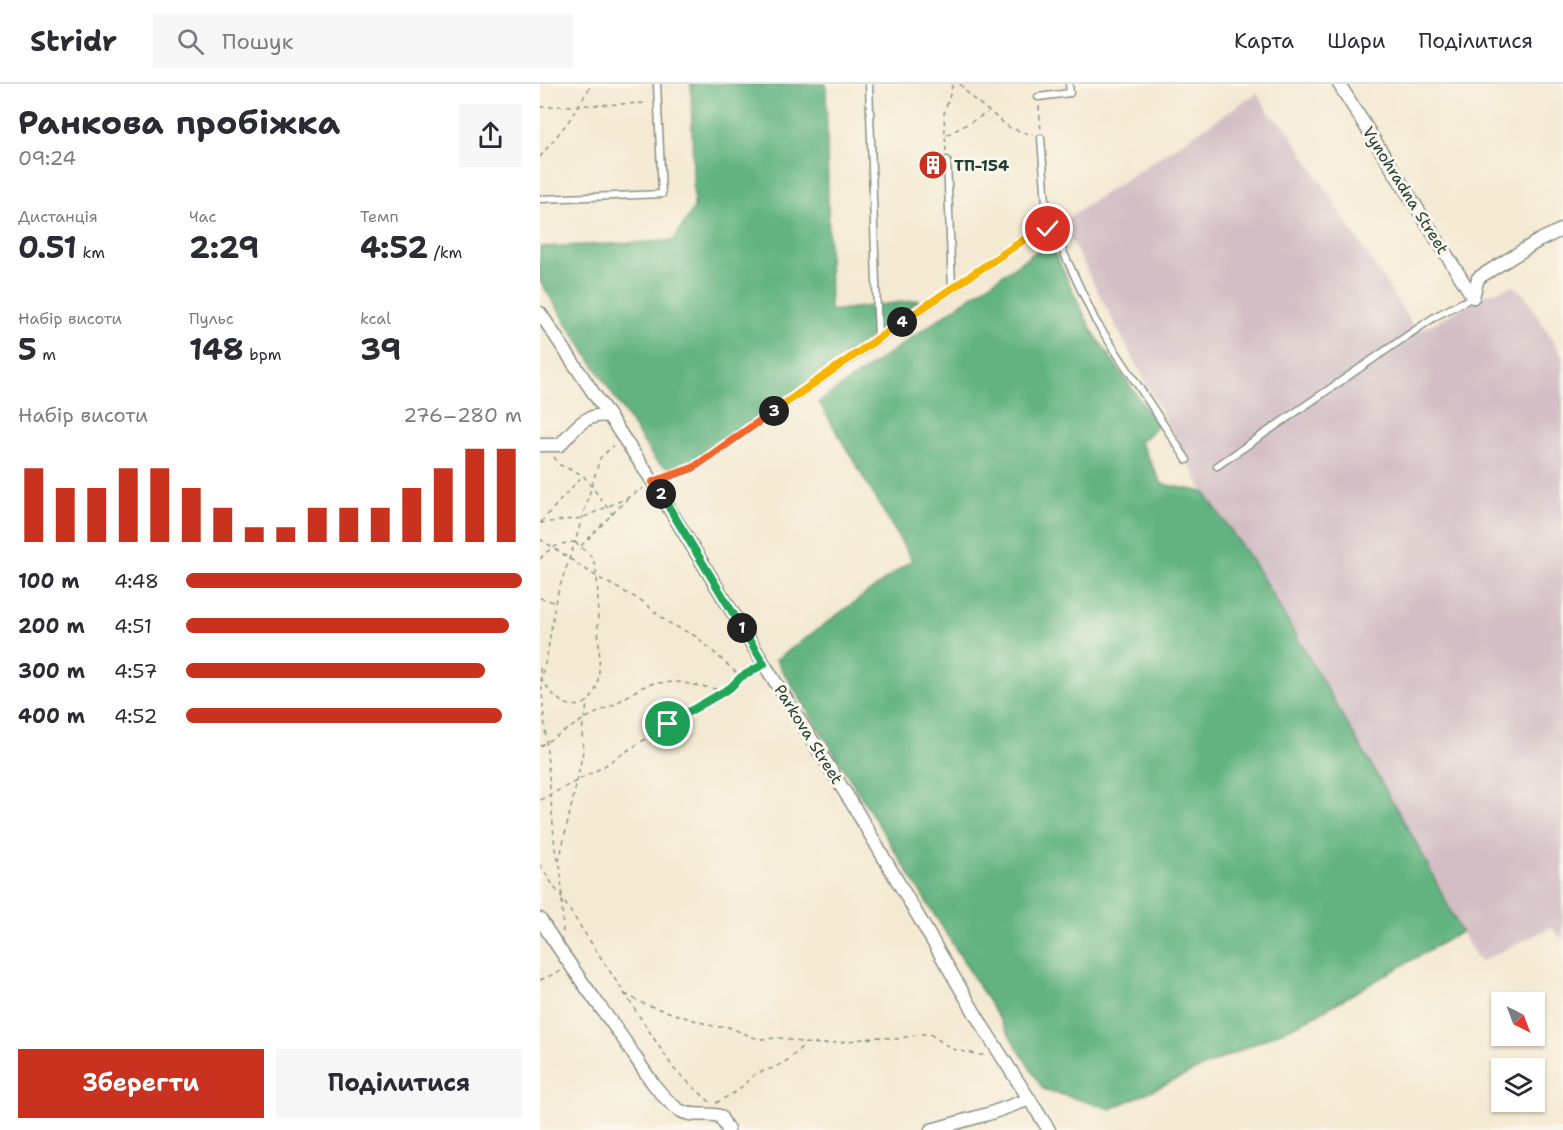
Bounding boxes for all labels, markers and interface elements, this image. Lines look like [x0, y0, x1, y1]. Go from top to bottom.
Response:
search box [153, 14, 573, 68]
text: Stridr [30, 22, 117, 60]
icon: search [174, 25, 207, 58]
text: Пошук [222, 27, 293, 56]
text: Карта [1234, 27, 1294, 55]
text: Шари [1327, 27, 1385, 55]
text: Поділитися [1418, 27, 1533, 55]
text: Ранкова пробіжка [18, 100, 340, 145]
button: share [459, 104, 522, 167]
street label: Vynohradna Street [1358, 122, 1453, 258]
text: 09:24 [18, 145, 76, 171]
building icon: ТП-154 [917, 149, 949, 181]
place label: ТП-154 [954, 155, 1009, 176]
pin [1022, 203, 1073, 254]
text: Дистанція [18, 206, 98, 227]
text: Час [189, 206, 217, 227]
text: Темп [360, 206, 399, 227]
icon: check [1031, 212, 1064, 245]
text: 0.51 [18, 227, 77, 268]
text: 2:29 [189, 227, 259, 268]
text: 4:52 [360, 227, 428, 268]
text: km [77, 242, 105, 263]
text: /km [428, 242, 462, 263]
pin: 4 [887, 307, 917, 337]
text: Набір висоти [18, 308, 122, 329]
text: Пульс [189, 308, 234, 329]
text: kcal [360, 308, 391, 329]
text: 4 [896, 311, 908, 332]
text: 5 [18, 329, 37, 370]
text: 148 [189, 329, 244, 370]
text: 39 [360, 329, 401, 370]
text: m [37, 344, 56, 365]
text: bpm [244, 344, 282, 365]
pin: 3 [759, 396, 789, 426]
text: 3 [768, 400, 780, 421]
text: Набір висоти [18, 402, 148, 428]
text: 276–280 m [403, 402, 522, 428]
pin: 2 [646, 479, 676, 509]
text: 2 [655, 483, 667, 504]
text: 100 m [18, 568, 80, 594]
text: 4:48 [114, 568, 159, 594]
text: 200 m [18, 613, 85, 639]
text: 4:51 [114, 613, 152, 639]
pin: 1 [727, 613, 757, 643]
text: 1 [738, 617, 746, 638]
text: 300 m [18, 658, 85, 684]
text: 4:57 [114, 658, 157, 684]
street label: Parkova Street [770, 680, 848, 788]
pin [642, 698, 693, 749]
text: 400 m [18, 703, 85, 729]
text: 4:52 [114, 703, 157, 729]
icon: arrive [651, 707, 684, 740]
north arrow [1491, 992, 1545, 1046]
map controls [1491, 992, 1545, 1112]
button: Зберегти [18, 1049, 264, 1118]
button: Поділитися [276, 1049, 522, 1118]
button: layers [1491, 1058, 1545, 1112]

